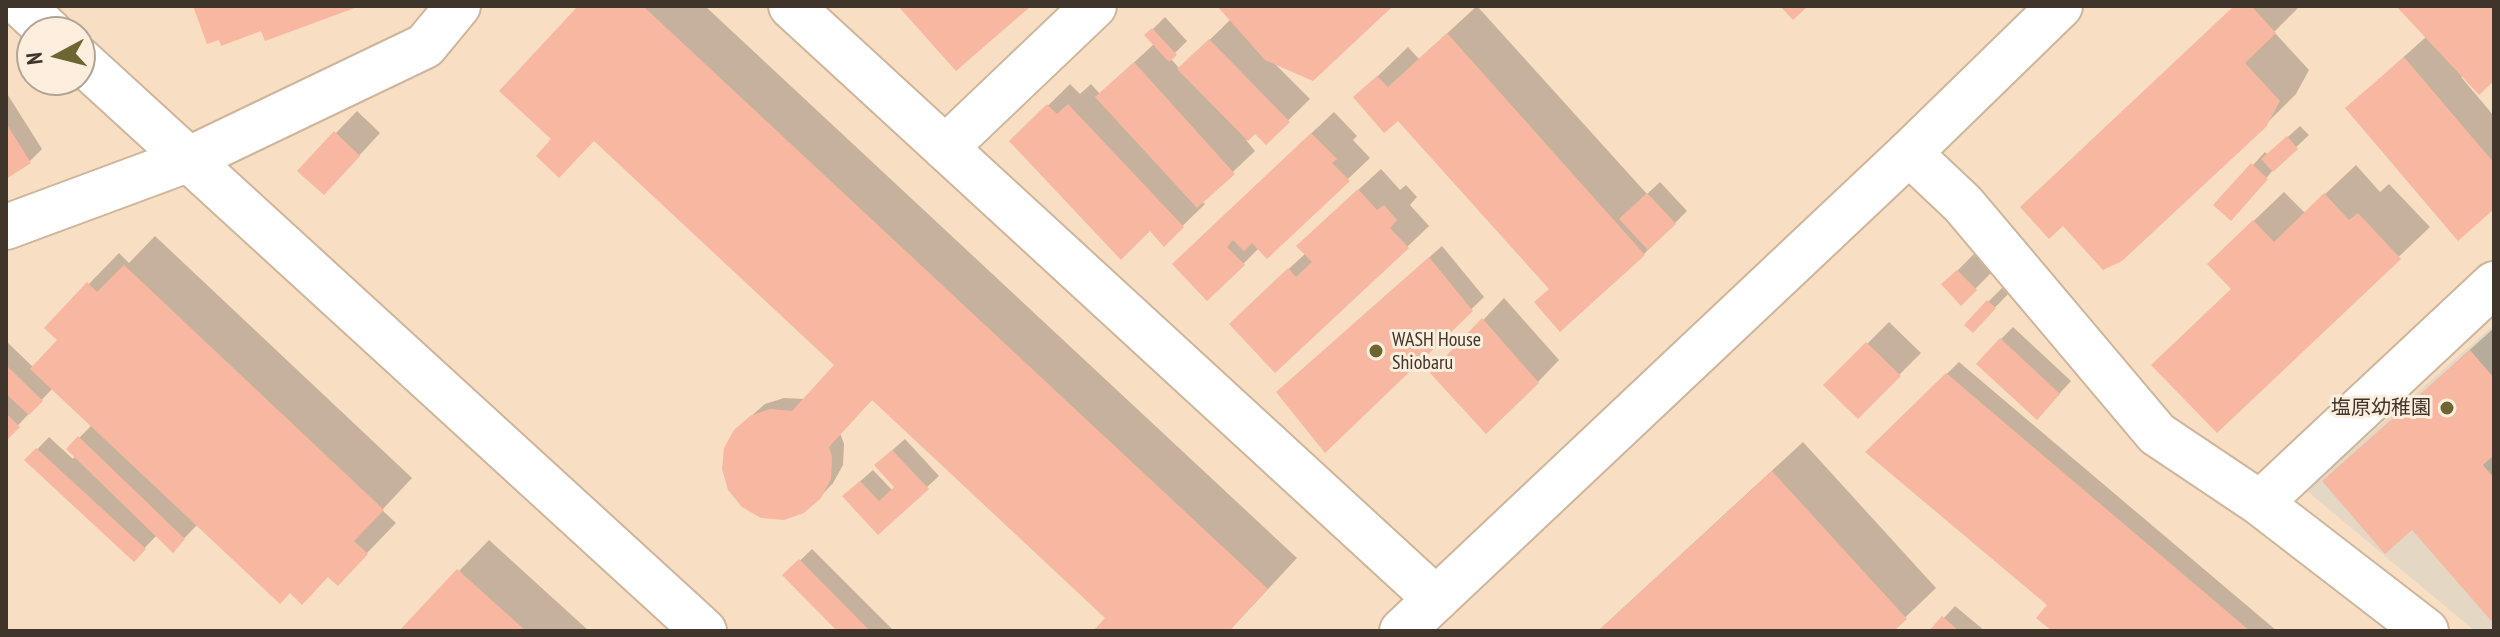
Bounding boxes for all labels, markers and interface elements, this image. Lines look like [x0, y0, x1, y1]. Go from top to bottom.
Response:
north arrow [16, 16, 96, 96]
text: N [20, 51, 49, 66]
place label: WASH House Shiobaru [1392, 328, 1481, 375]
marker: WASH House Shiobaru [1367, 342, 1385, 360]
place label: 塩原幼稚園 [2331, 396, 2431, 420]
marker: 塩原幼稚園 [2438, 399, 2456, 417]

